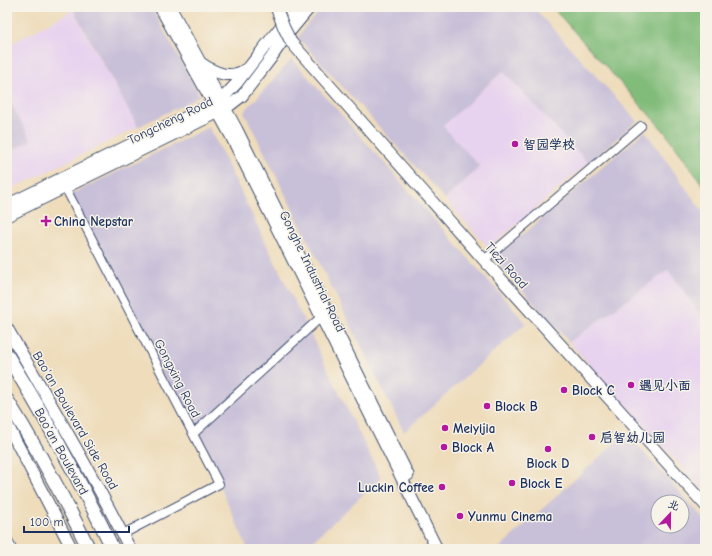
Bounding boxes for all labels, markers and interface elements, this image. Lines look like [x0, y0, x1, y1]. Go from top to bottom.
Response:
street label: Tongcheng Road [125, 93, 215, 148]
place label: 智园学校 [523, 137, 575, 152]
marker: 智园学校 [510, 139, 520, 149]
street label: Gonghe Industrial Road [277, 208, 348, 334]
place label: China Nepstar [54, 214, 134, 229]
marker: China Nepstar [41, 216, 51, 226]
street label: Tiezi Road [482, 239, 531, 292]
street label: Gongxing Road [151, 337, 204, 420]
street label: Bao'an Boulevard Side Road [30, 348, 122, 492]
place label: 遇见小面 [639, 378, 691, 393]
marker: 遇见小面 [626, 380, 636, 390]
place label: Block C [572, 383, 615, 398]
marker: Block C [559, 385, 569, 395]
place label: Block B [495, 399, 538, 414]
marker: Block B [482, 401, 492, 411]
street label: Bao'an Boulevard [32, 405, 92, 497]
place label: Meiyijia [453, 421, 495, 436]
marker: Meiyijia [440, 423, 450, 433]
place label: 启智幼儿园 [600, 430, 665, 445]
marker: 启智幼儿园 [587, 432, 597, 442]
place label: Block A [452, 440, 495, 455]
marker: Block A [439, 442, 449, 452]
marker: Block D [543, 444, 553, 454]
place label: Block D [527, 456, 569, 471]
place label: Block E [520, 476, 563, 491]
marker: Block E [507, 478, 517, 488]
place label: Luckin Coffee [358, 480, 435, 495]
marker: Luckin Coffee [437, 482, 447, 492]
north arrow [650, 494, 690, 534]
text: 北 [666, 497, 681, 513]
scale bar [24, 508, 129, 534]
place label: Yunmu Cinema [468, 509, 552, 524]
marker: Yunmu Cinema [455, 511, 465, 521]
text: 100 m [30, 515, 63, 529]

